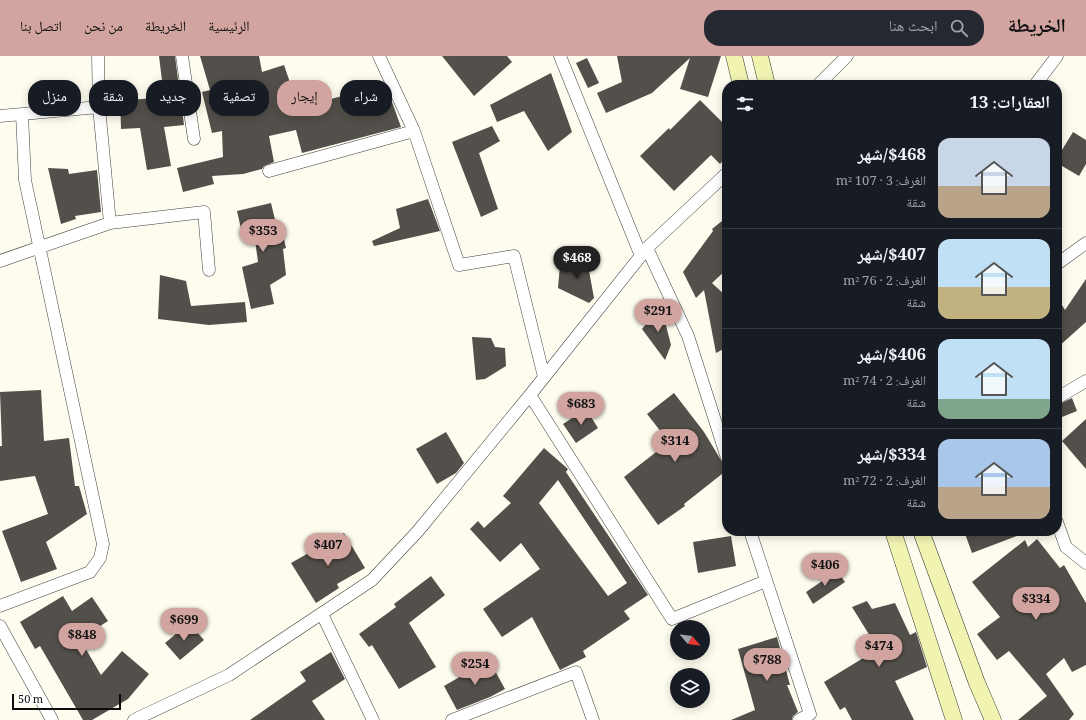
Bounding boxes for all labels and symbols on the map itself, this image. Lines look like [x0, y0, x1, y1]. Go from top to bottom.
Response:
pin: $353 [239, 219, 287, 253]
pin: $468 [553, 246, 601, 280]
pin: $291 [634, 299, 682, 333]
pin: $683 [557, 392, 605, 426]
pin: $314 [651, 429, 699, 463]
pin: $407 [304, 533, 352, 567]
pin: $406 [801, 553, 849, 587]
pin: $334 [1012, 587, 1060, 621]
pin: $699 [160, 608, 208, 642]
north arrow [670, 620, 710, 660]
pin: $848 [58, 623, 106, 657]
pin: $474 [855, 634, 903, 668]
pin: $788 [743, 648, 791, 682]
pin: $254 [451, 652, 499, 686]
scale bar [12, 692, 121, 711]

